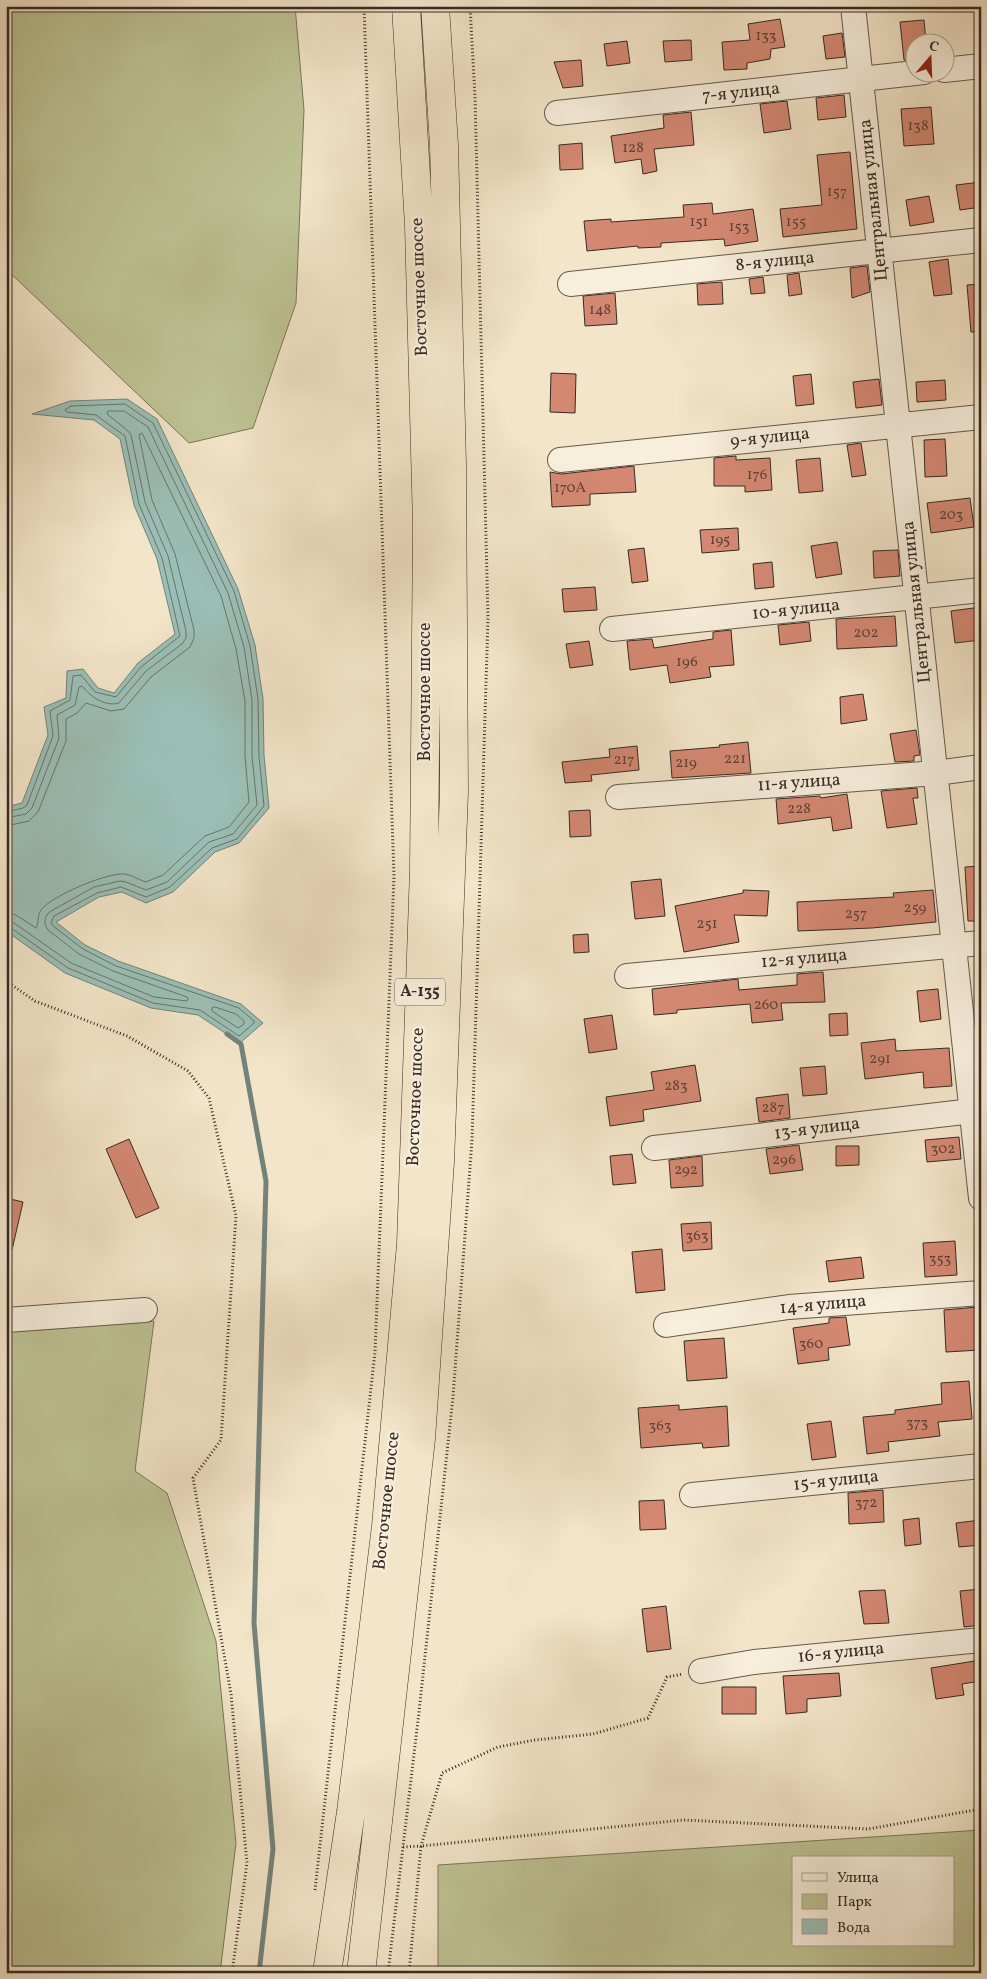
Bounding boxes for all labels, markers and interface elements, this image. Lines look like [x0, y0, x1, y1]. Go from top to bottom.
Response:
house number: 133 [755, 26, 777, 47]
north arrow [904, 32, 954, 82]
text: С [926, 37, 941, 58]
street label: 7-я улица [701, 76, 781, 110]
house number: 138 [907, 116, 929, 137]
street label: Центральная улица [853, 118, 895, 282]
house number: 128 [622, 138, 644, 159]
house number: 157 [827, 182, 847, 203]
house number: 151 [690, 212, 708, 233]
house number: 155 [786, 212, 806, 233]
street label: Восточное шоссе [405, 217, 435, 357]
house number: 153 [729, 217, 749, 238]
street label: 8-я улица [734, 245, 816, 279]
house number: 148 [589, 300, 611, 321]
street label: 9-я улица [729, 421, 811, 455]
house number: 176 [747, 465, 767, 486]
house number: 170А [554, 478, 586, 499]
house number: 203 [939, 505, 963, 526]
street label: Центральная улица [896, 520, 938, 684]
house number: 195 [710, 530, 730, 551]
street label: 10-я улица [751, 593, 841, 627]
street label: Восточное шоссе [413, 622, 438, 762]
house number: 202 [854, 623, 878, 644]
house number: 196 [676, 652, 698, 673]
house number: 221 [724, 749, 746, 770]
house number: 217 [613, 750, 635, 771]
house number: 219 [675, 753, 697, 774]
street label: 11-я улица [756, 768, 842, 798]
house number: 228 [787, 799, 811, 820]
house number: 259 [904, 898, 927, 919]
house number: 257 [845, 904, 867, 925]
house number: 251 [696, 914, 718, 935]
street label: 12-я улица [760, 943, 848, 975]
road number: А-135 [395, 979, 445, 1006]
house number: 260 [754, 995, 778, 1016]
street label: Восточное шоссе [401, 1027, 431, 1167]
house number: 291 [869, 1049, 891, 1070]
house number: 283 [664, 1076, 688, 1097]
house number: 287 [762, 1098, 784, 1119]
street label: 13-я улица [773, 1111, 861, 1147]
house number: 302 [931, 1139, 955, 1160]
house number: 296 [772, 1150, 796, 1171]
house number: 292 [674, 1160, 698, 1181]
house number: 363 [686, 1226, 708, 1247]
house number: 353 [929, 1249, 951, 1270]
street label: 14-я улица [779, 1289, 868, 1321]
house number: 360 [799, 1334, 823, 1355]
house number: 373 [906, 1413, 928, 1434]
house number: 363 [649, 1416, 671, 1437]
street label: Восточное шоссе [367, 1431, 407, 1571]
street label: 15-я улица [792, 1464, 880, 1498]
house number: 372 [855, 1493, 877, 1514]
street label: 16-я улица [797, 1636, 885, 1670]
legend [792, 1856, 954, 1946]
text: Улица [837, 1868, 879, 1889]
text: Парк [837, 1892, 872, 1913]
text: Вода [837, 1918, 870, 1939]

